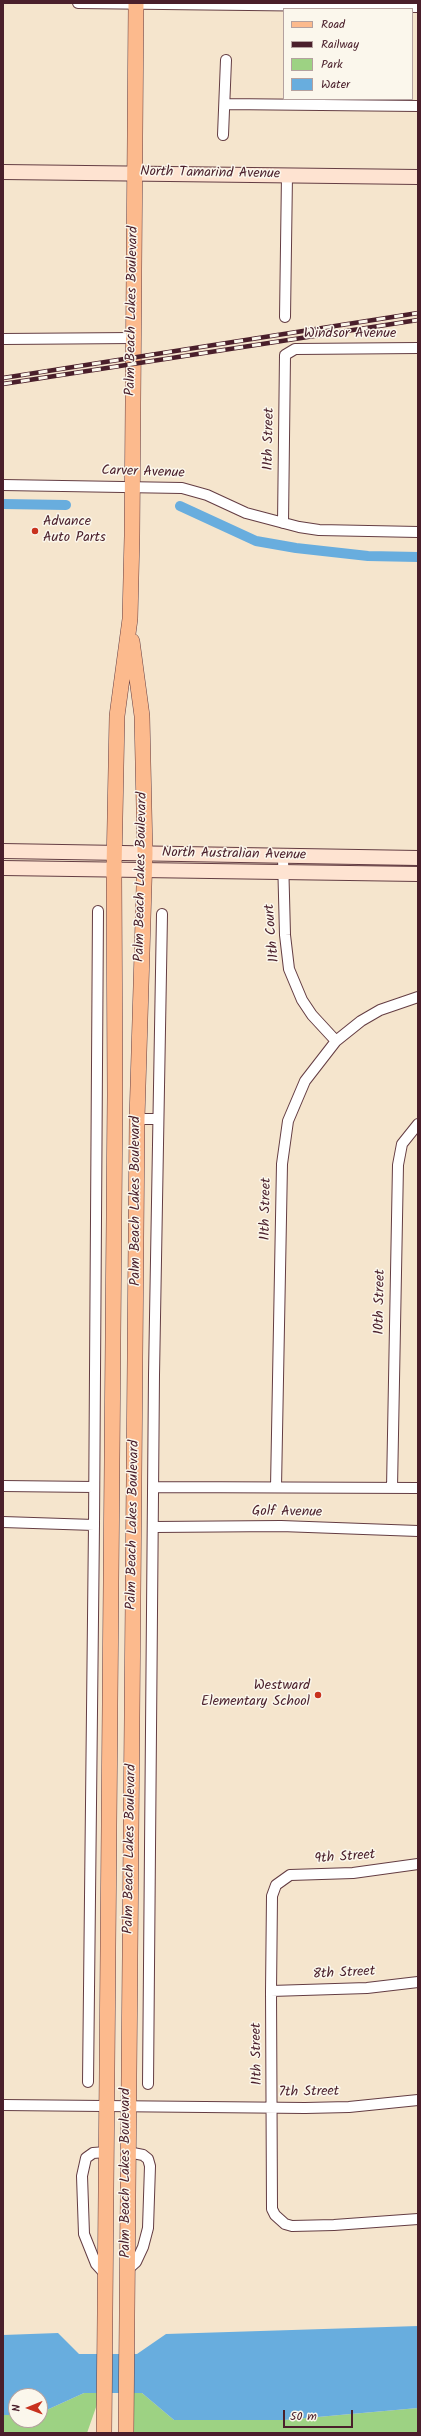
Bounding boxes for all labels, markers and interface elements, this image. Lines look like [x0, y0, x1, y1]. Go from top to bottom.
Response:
legend [283, 8, 413, 100]
text: Road [321, 15, 345, 34]
text: Railway [321, 35, 359, 54]
text: Park [321, 55, 343, 74]
text: Water [321, 75, 350, 94]
street label: North Tamarind Avenue [140, 164, 280, 184]
street label: Palm Beach Lakes Boulevard [123, 226, 143, 396]
street label: Windsor Avenue [304, 327, 396, 343]
street label: 11th Street [261, 407, 279, 471]
street label: Carver Avenue [101, 463, 185, 483]
place label: Advance Auto Parts [43, 515, 106, 548]
marker: Advance Auto Parts [30, 526, 40, 536]
street label: Palm Beach Lakes Boulevard [132, 792, 152, 962]
street label: North Australian Avenue [162, 845, 306, 865]
street label: 11th Court [262, 903, 284, 963]
street label: Palm Beach Lakes Boulevard [129, 1116, 145, 1286]
street label: 11th Street [258, 1177, 276, 1241]
street label: 10th Street [372, 1269, 390, 1335]
street label: Palm Beach Lakes Boulevard [124, 1440, 144, 1610]
street label: Golf Avenue [252, 1504, 322, 1522]
place label: Westward Elementary School [201, 1679, 310, 1712]
marker: Westward Elementary School [313, 1690, 323, 1700]
street label: Palm Beach Lakes Boulevard [121, 1764, 141, 1934]
street label: 9th Street [314, 1847, 376, 1869]
street label: 8th Street [312, 1964, 376, 1984]
street label: 11th Street [249, 2022, 267, 2086]
street label: 7th Street [279, 2084, 339, 2102]
street label: Palm Beach Lakes Boulevard [119, 2088, 135, 2258]
north arrow [8, 2388, 48, 2428]
scale bar [285, 2402, 355, 2428]
text: N [8, 2405, 26, 2412]
text: 50 m [290, 2407, 317, 2426]

